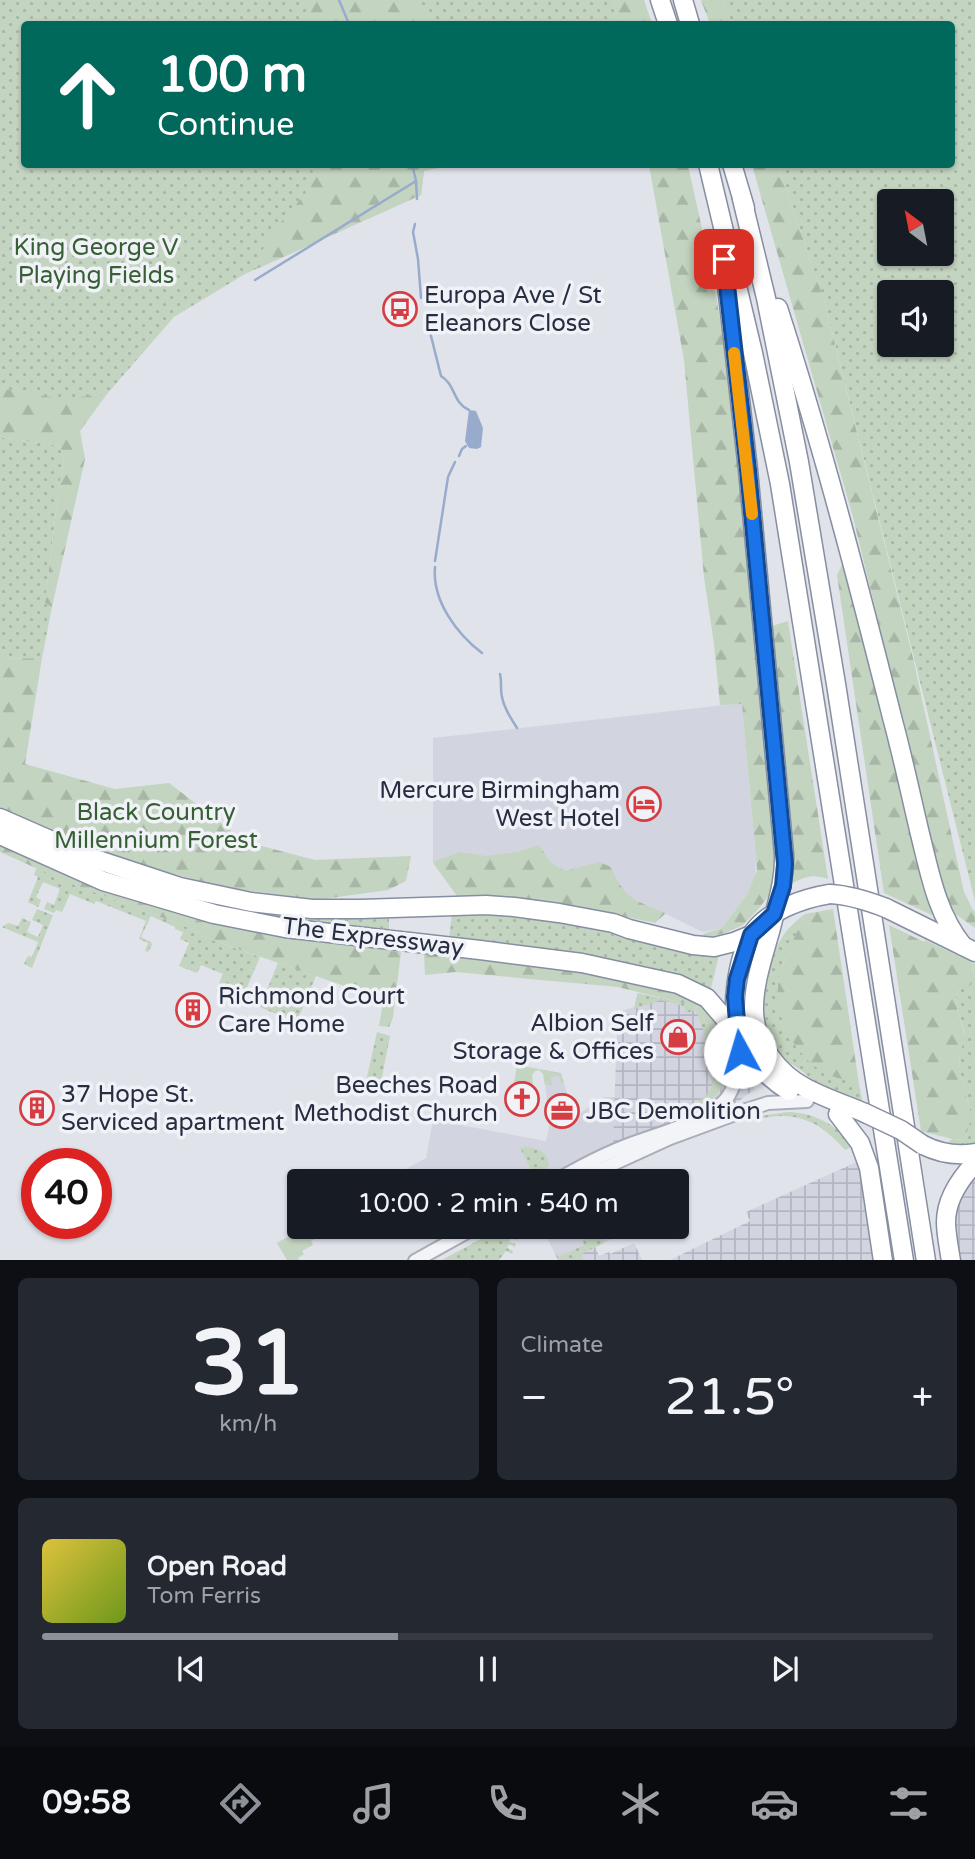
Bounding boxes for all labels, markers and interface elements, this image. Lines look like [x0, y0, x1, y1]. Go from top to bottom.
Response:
text: 100 m [157, 46, 307, 105]
icon: ahead [42, 49, 133, 140]
text: Continue [157, 106, 294, 144]
north arrow [877, 189, 954, 266]
map controls [877, 189, 954, 357]
pin [694, 229, 754, 289]
park label: King George V Playing Fields [14, 233, 179, 290]
icon: arrive [705, 240, 743, 278]
button: sound [877, 280, 954, 357]
place label: Europa Ave / St Eleanors Close [424, 281, 602, 338]
bus stop icon: Europa Ave / St Eleanors Close [381, 290, 419, 328]
place label: Mercure Birmingham West Hotel [379, 776, 620, 833]
hotel icon: Mercure Birmingham West Hotel [625, 785, 663, 823]
park label: Black Country Millennium Forest [54, 798, 258, 855]
street label: The Expressway [281, 911, 466, 963]
place label: Richmond Court Care Home [218, 982, 405, 1039]
building icon: Richmond Court Care Home [174, 991, 212, 1029]
place label: Albion Self Storage & Offices [453, 1009, 655, 1066]
position arrow [703, 1015, 777, 1089]
shop icon: Albion Self Storage & Offices [659, 1018, 697, 1056]
place label: Beeches Road Methodist Church [293, 1071, 498, 1128]
place label: 37 Hope St. Serviced apartment [61, 1080, 285, 1137]
church icon: Beeches Road Methodist Church [503, 1080, 541, 1118]
building icon: 37 Hope St. Serviced apartment [18, 1089, 56, 1127]
office icon: JBC Demolition [543, 1092, 581, 1130]
place label: JBC Demolition [586, 1097, 761, 1126]
speed limit sign: 40 [21, 1148, 112, 1239]
text: 10:00 · 2 min · 540 m [357, 1188, 619, 1219]
text: 31 [191, 1309, 305, 1419]
text: Climate [521, 1331, 603, 1359]
text: 21.5° [665, 1366, 795, 1429]
text: − [521, 1375, 548, 1421]
text: + [912, 1375, 933, 1421]
text: km/h [219, 1410, 277, 1438]
text: Open Road [147, 1551, 287, 1582]
text: Tom Ferris [147, 1582, 261, 1610]
icon: previous [172, 1650, 210, 1688]
icon: pause [469, 1650, 507, 1688]
icon: next [766, 1650, 804, 1688]
icon: directions [216, 1779, 265, 1828]
icon: music [349, 1779, 398, 1828]
icon: phone [483, 1779, 532, 1828]
icon: climate [616, 1779, 665, 1828]
icon: car [750, 1779, 799, 1828]
icon: filters [884, 1779, 933, 1828]
text: 09:58 [42, 1784, 131, 1822]

